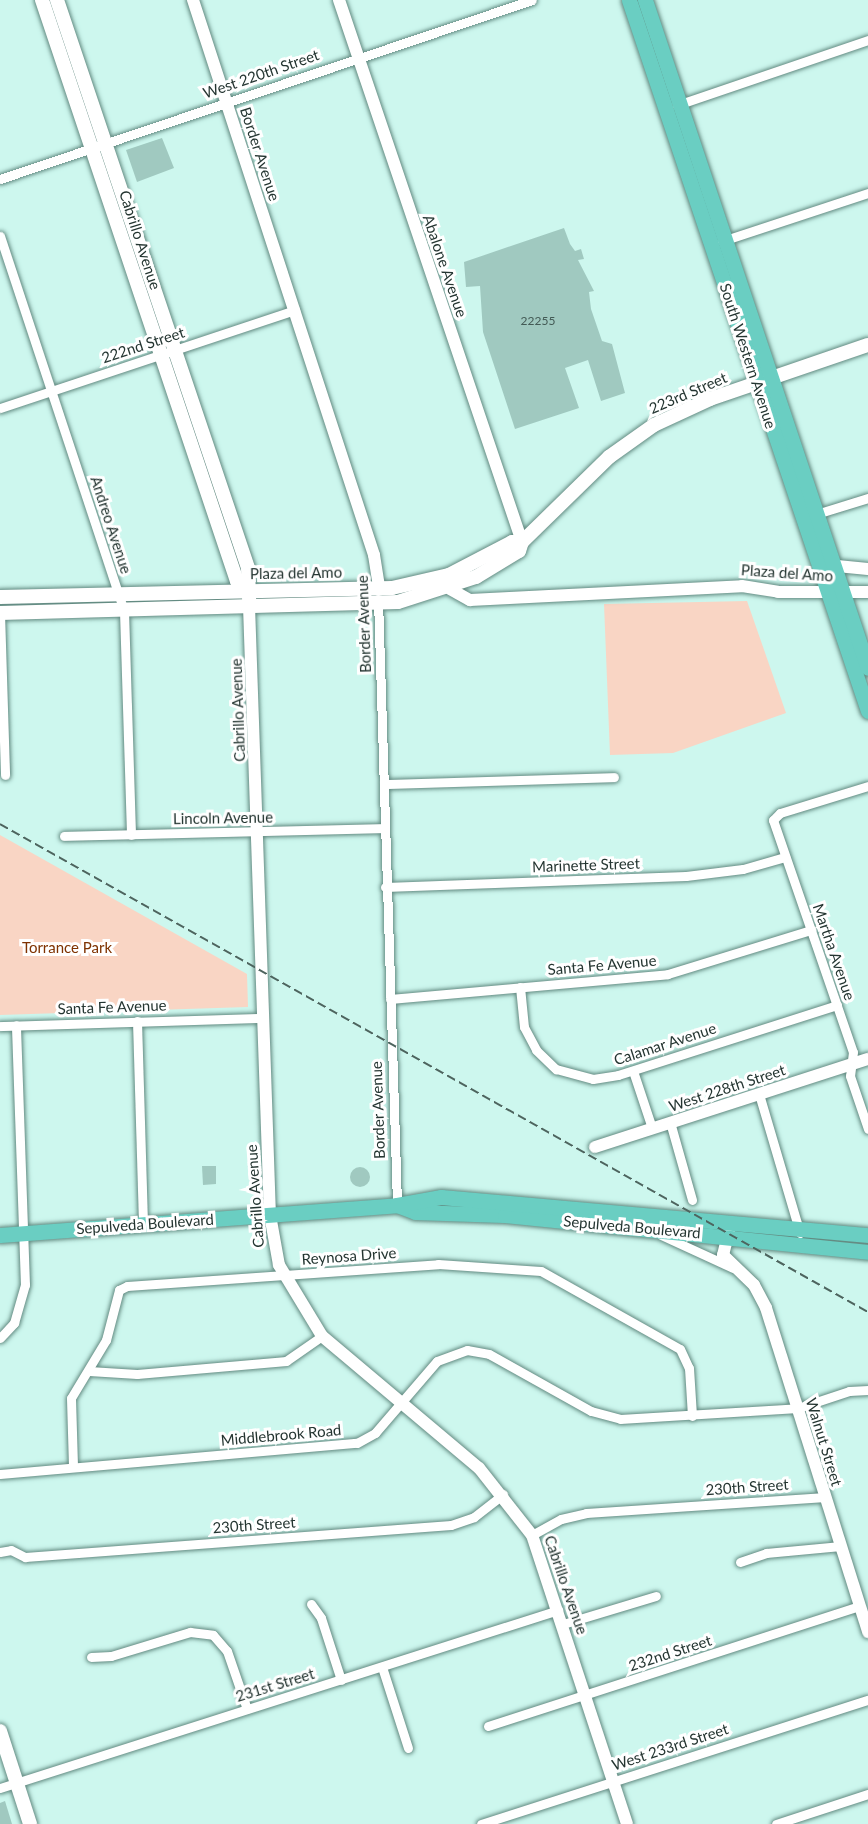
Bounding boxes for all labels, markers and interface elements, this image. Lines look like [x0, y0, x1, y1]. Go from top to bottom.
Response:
street label: West 220th Street [201, 46, 321, 102]
street label: Border Avenue [236, 104, 284, 204]
street label: Cabrillo Avenue [115, 188, 165, 292]
street label: Abalone Avenue [419, 212, 471, 320]
street label: South Western Avenue [716, 281, 780, 431]
house number: 22255 [521, 314, 555, 328]
street label: 222nd Street [99, 323, 187, 367]
street label: 223rd Street [646, 368, 730, 418]
street label: Andreo Avenue [87, 474, 135, 576]
street label: Plaza del Amo [740, 561, 834, 585]
street label: Plaza del Amo [250, 563, 342, 583]
street label: Border Avenue [353, 574, 375, 674]
street label: Cabrillo Avenue [227, 658, 249, 762]
street label: Lincoln Avenue [173, 808, 273, 828]
street label: Marinette Street [532, 854, 640, 876]
street label: Martha Avenue [809, 901, 859, 1003]
park label: Torrance Park [22, 939, 112, 957]
street label: Santa Fe Avenue [547, 951, 657, 979]
street label: Santa Fe Avenue [57, 996, 167, 1018]
street label: Calamar Avenue [611, 1019, 719, 1069]
street label: Border Avenue [367, 1060, 389, 1160]
street label: West 228th Street [666, 1061, 788, 1115]
street label: Cabrillo Avenue [242, 1143, 268, 1249]
street label: Sepulveda Boulevard [76, 1210, 214, 1238]
street label: Sepulveda Boulevard [563, 1212, 701, 1242]
street label: Reynosa Drive [301, 1244, 397, 1268]
street label: Walnut Street [802, 1396, 846, 1488]
street label: Middlebrook Road [220, 1421, 342, 1449]
street label: 230th Street [705, 1475, 789, 1499]
street label: 230th Street [212, 1513, 296, 1537]
street label: Cabrillo Avenue [541, 1533, 591, 1637]
street label: 232nd Street [626, 1631, 714, 1675]
street label: 231st Street [233, 1665, 317, 1705]
street label: West 233rd Street [610, 1720, 730, 1774]

